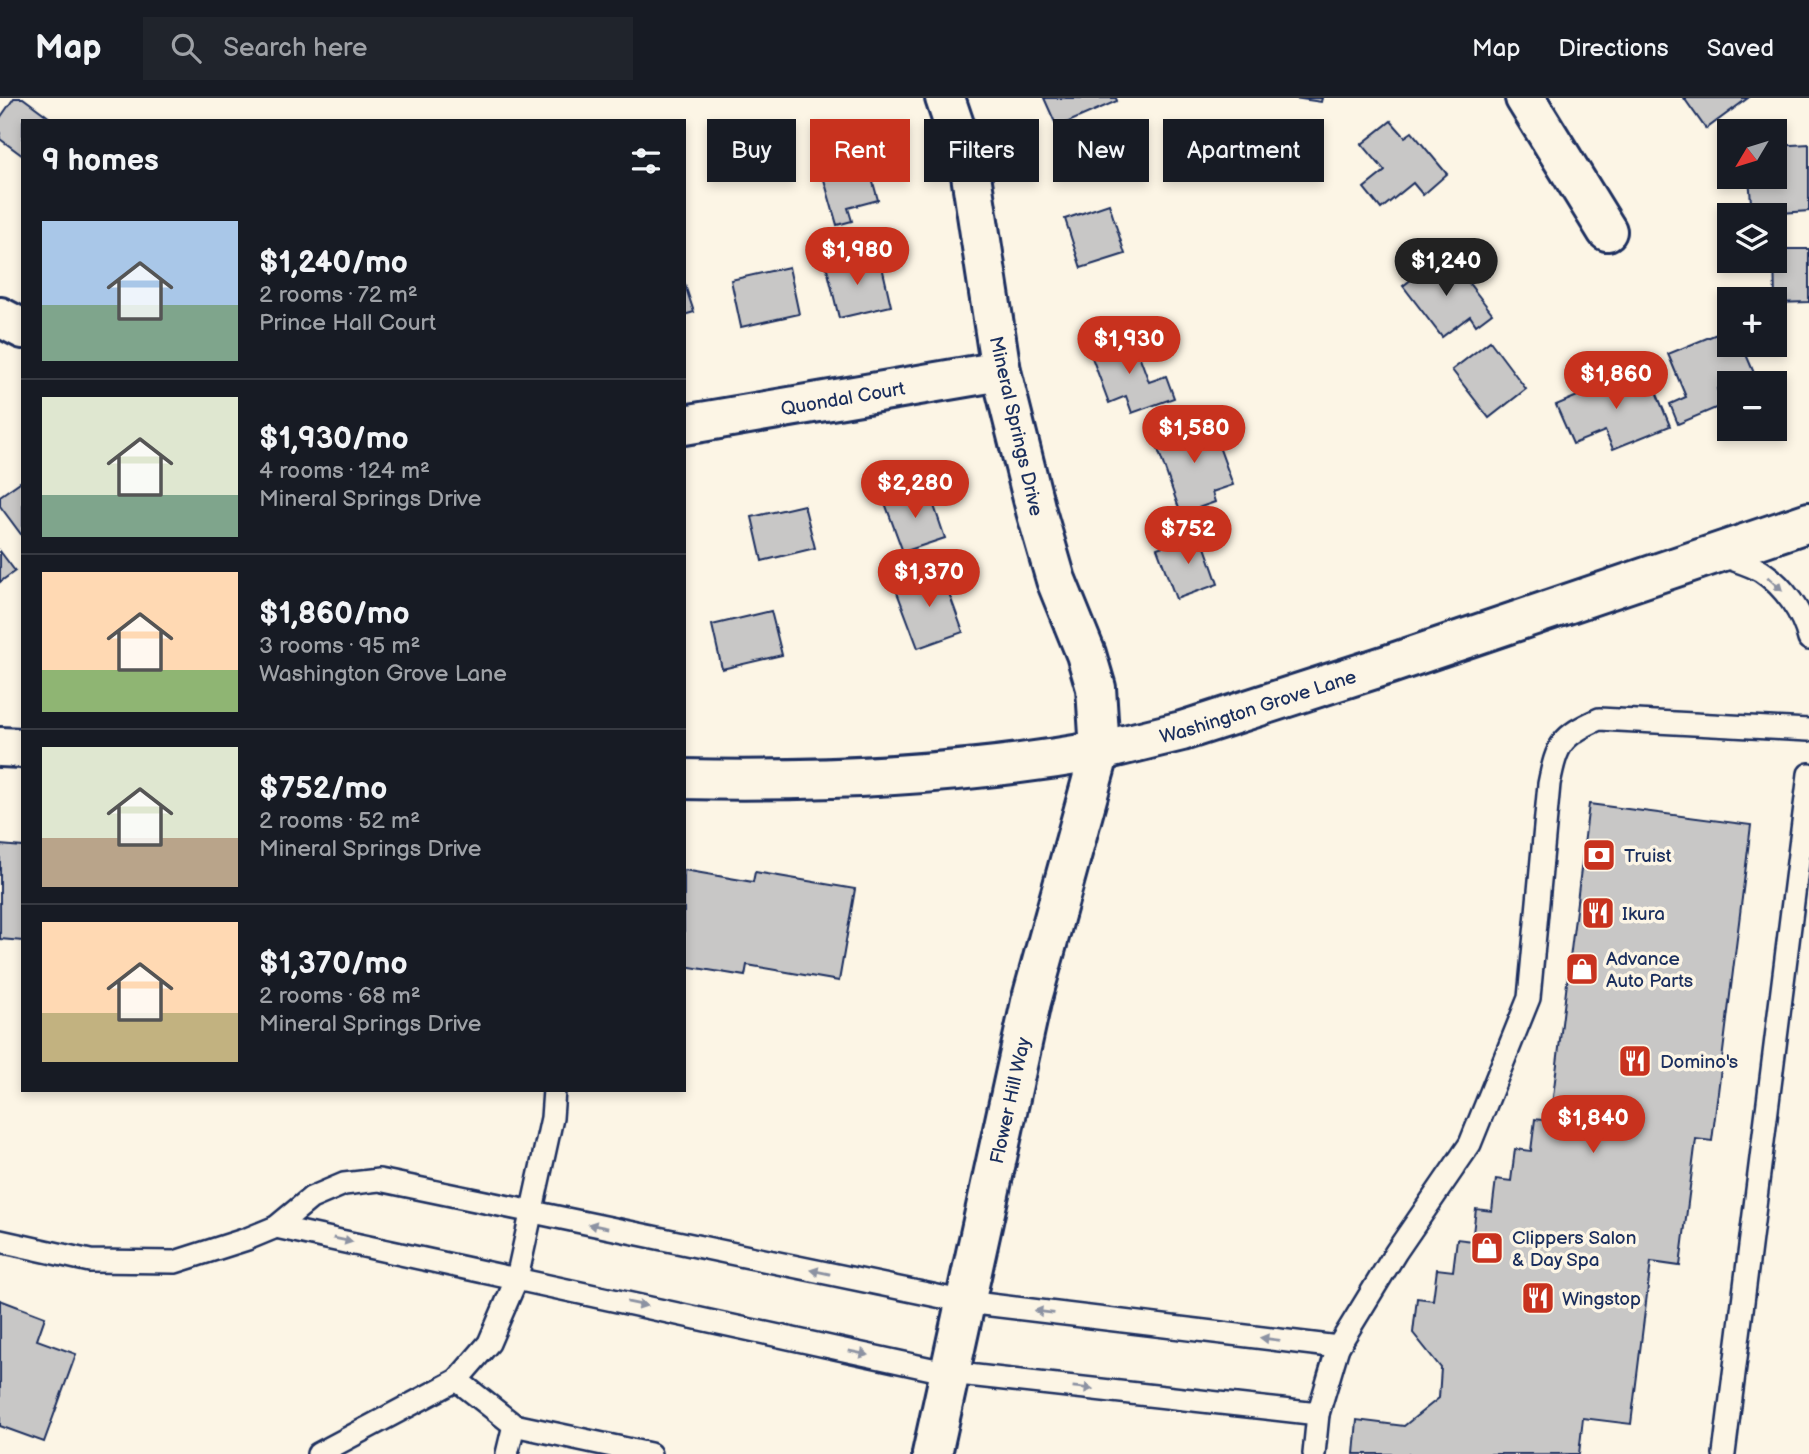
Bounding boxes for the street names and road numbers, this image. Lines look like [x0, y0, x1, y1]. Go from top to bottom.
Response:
street label: Mineral Springs Drive [984, 334, 1047, 518]
street label: Quondal Court [779, 378, 907, 421]
street label: Washington Grove Lane [1157, 666, 1359, 749]
street label: Flower Hill Way [986, 1035, 1036, 1166]

